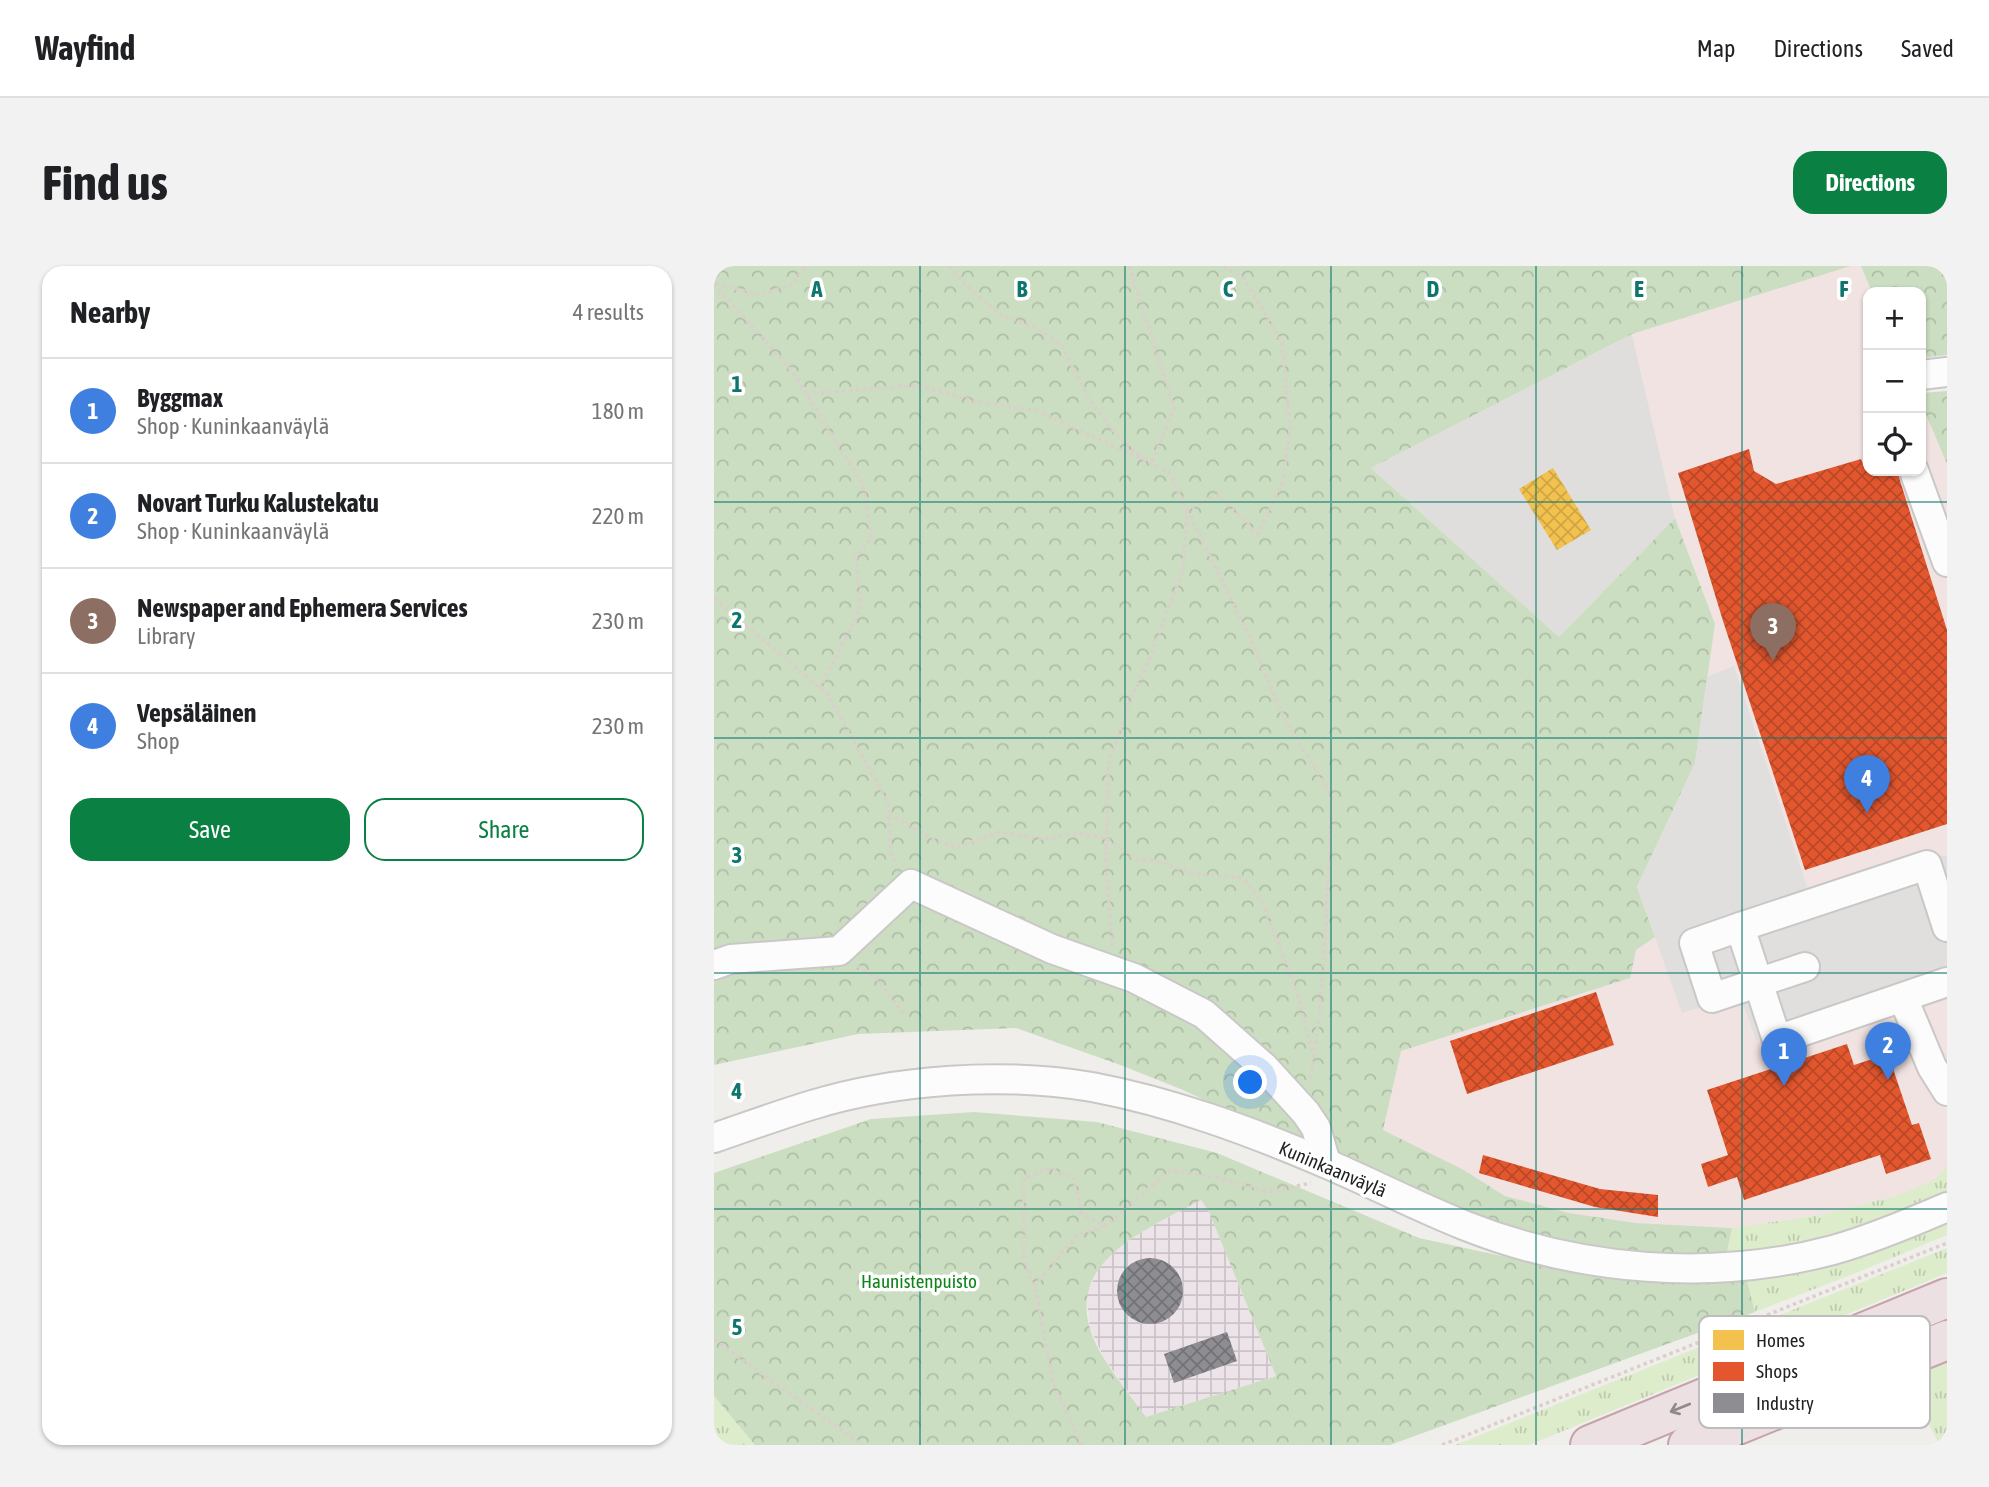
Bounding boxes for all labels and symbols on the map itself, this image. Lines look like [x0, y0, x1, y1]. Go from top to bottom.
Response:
text: A [810, 276, 823, 302]
text: B [1017, 276, 1028, 302]
text: C [1223, 276, 1234, 302]
text: D [1427, 276, 1440, 302]
text: E [1634, 276, 1644, 302]
text: F [1839, 276, 1849, 302]
text: 1 [732, 371, 743, 397]
pin: 3 [1750, 603, 1796, 661]
text: 2 [732, 607, 742, 633]
pin: 4 [1844, 755, 1890, 813]
text: 3 [732, 842, 742, 868]
pin: 2 [1865, 1022, 1911, 1080]
pin: 1 [1761, 1028, 1807, 1086]
your location [1233, 1065, 1267, 1099]
text: 4 [731, 1078, 743, 1104]
street label: Kuninkaanväylä [1276, 1137, 1390, 1201]
park label: Haunistenpuisto [861, 1270, 977, 1292]
text: 5 [732, 1314, 743, 1340]
legend [1699, 1316, 1930, 1428]
text: Homes [1756, 1329, 1805, 1351]
text: Shops [1756, 1360, 1798, 1382]
text: Industry [1756, 1392, 1814, 1414]
one-way arrow [1670, 1402, 1691, 1415]

